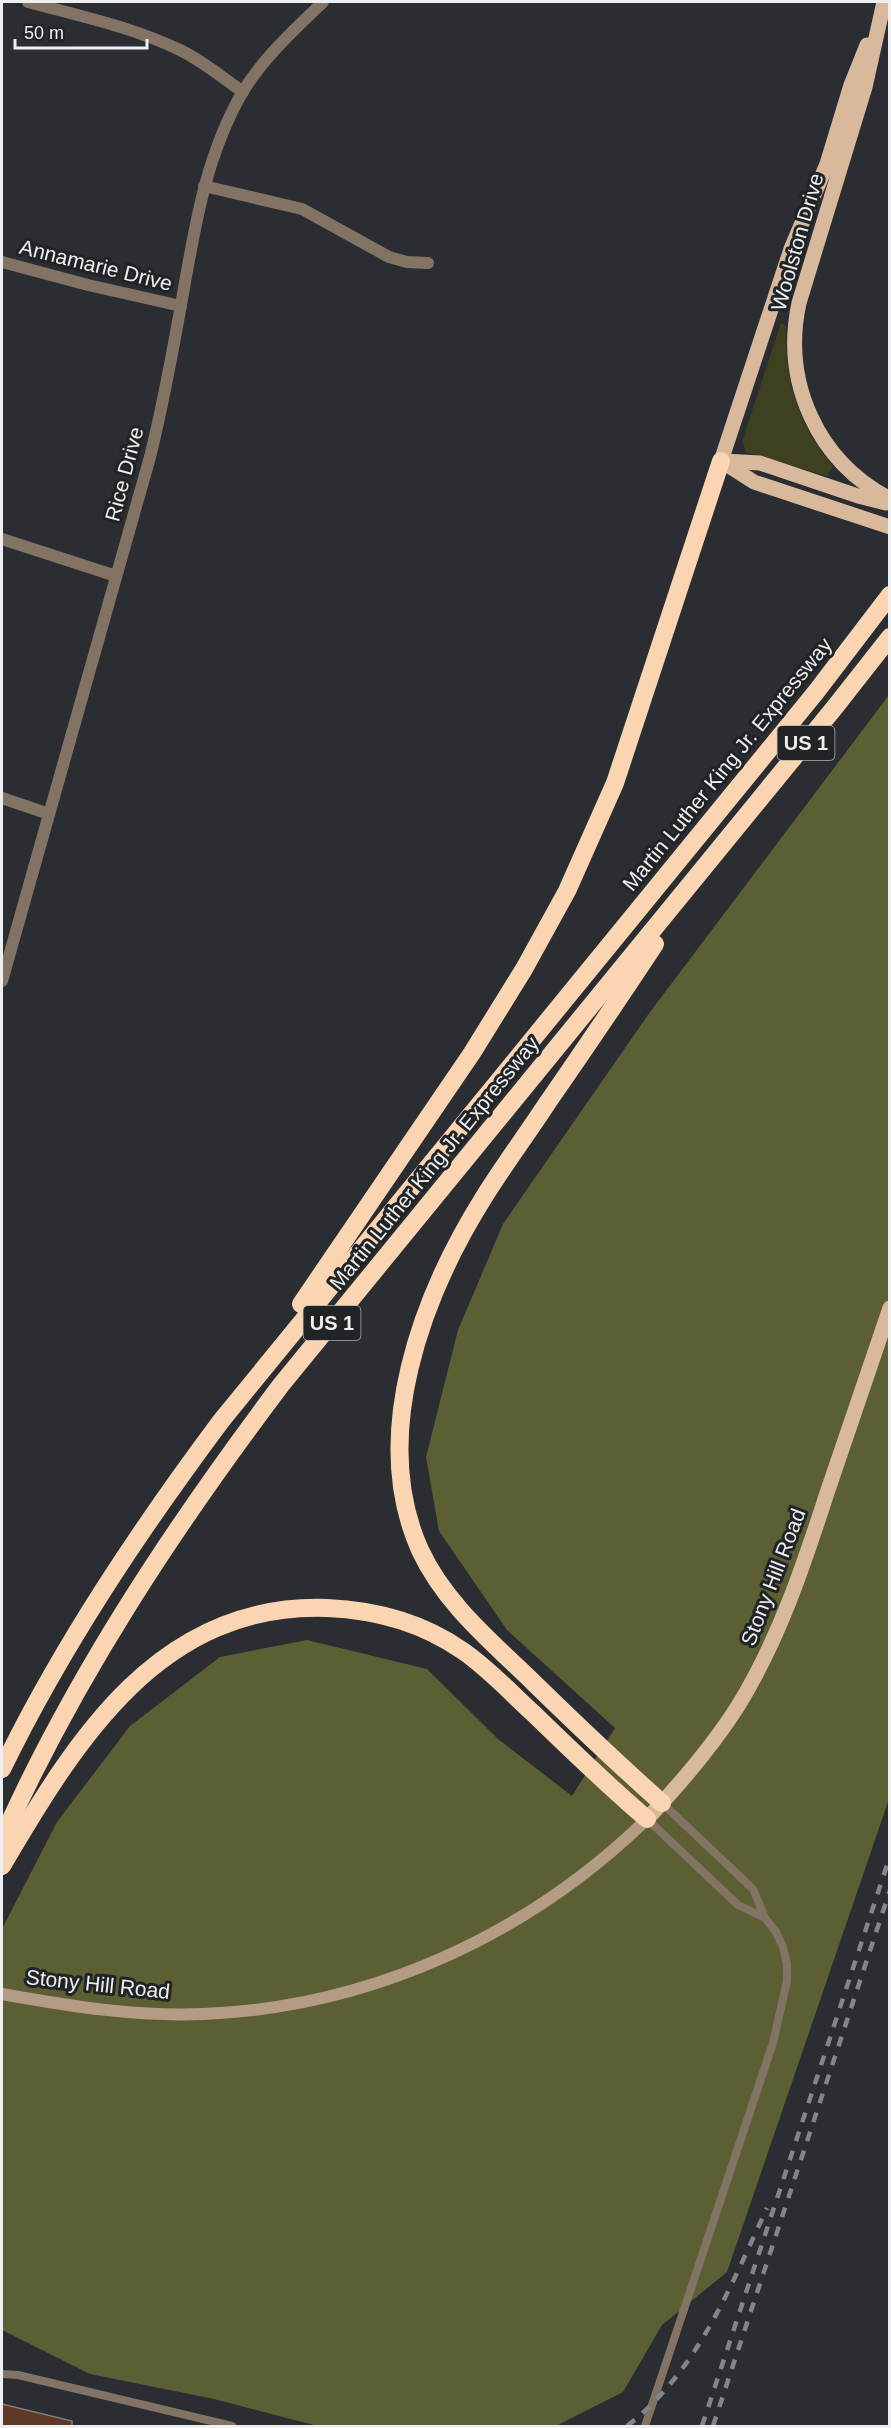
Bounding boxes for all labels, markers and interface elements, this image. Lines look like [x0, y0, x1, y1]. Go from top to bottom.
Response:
scale bar [15, 12, 147, 50]
text: 50 m [24, 23, 64, 43]
street label: Woolston Drive [766, 171, 828, 313]
street label: Annamarie Drive [17, 235, 175, 295]
street label: Rice Drive [100, 424, 148, 524]
street label: Martin Luther King Jr. Expressway [618, 633, 837, 895]
road number: US 1 [778, 726, 834, 760]
street label: Martin Luther King Jr. Expressway [325, 1032, 544, 1294]
road number: US 1 [304, 1306, 360, 1340]
street label: Stony Hill Road [736, 1505, 810, 1649]
street label: Stony Hill Road [25, 1965, 171, 2003]

